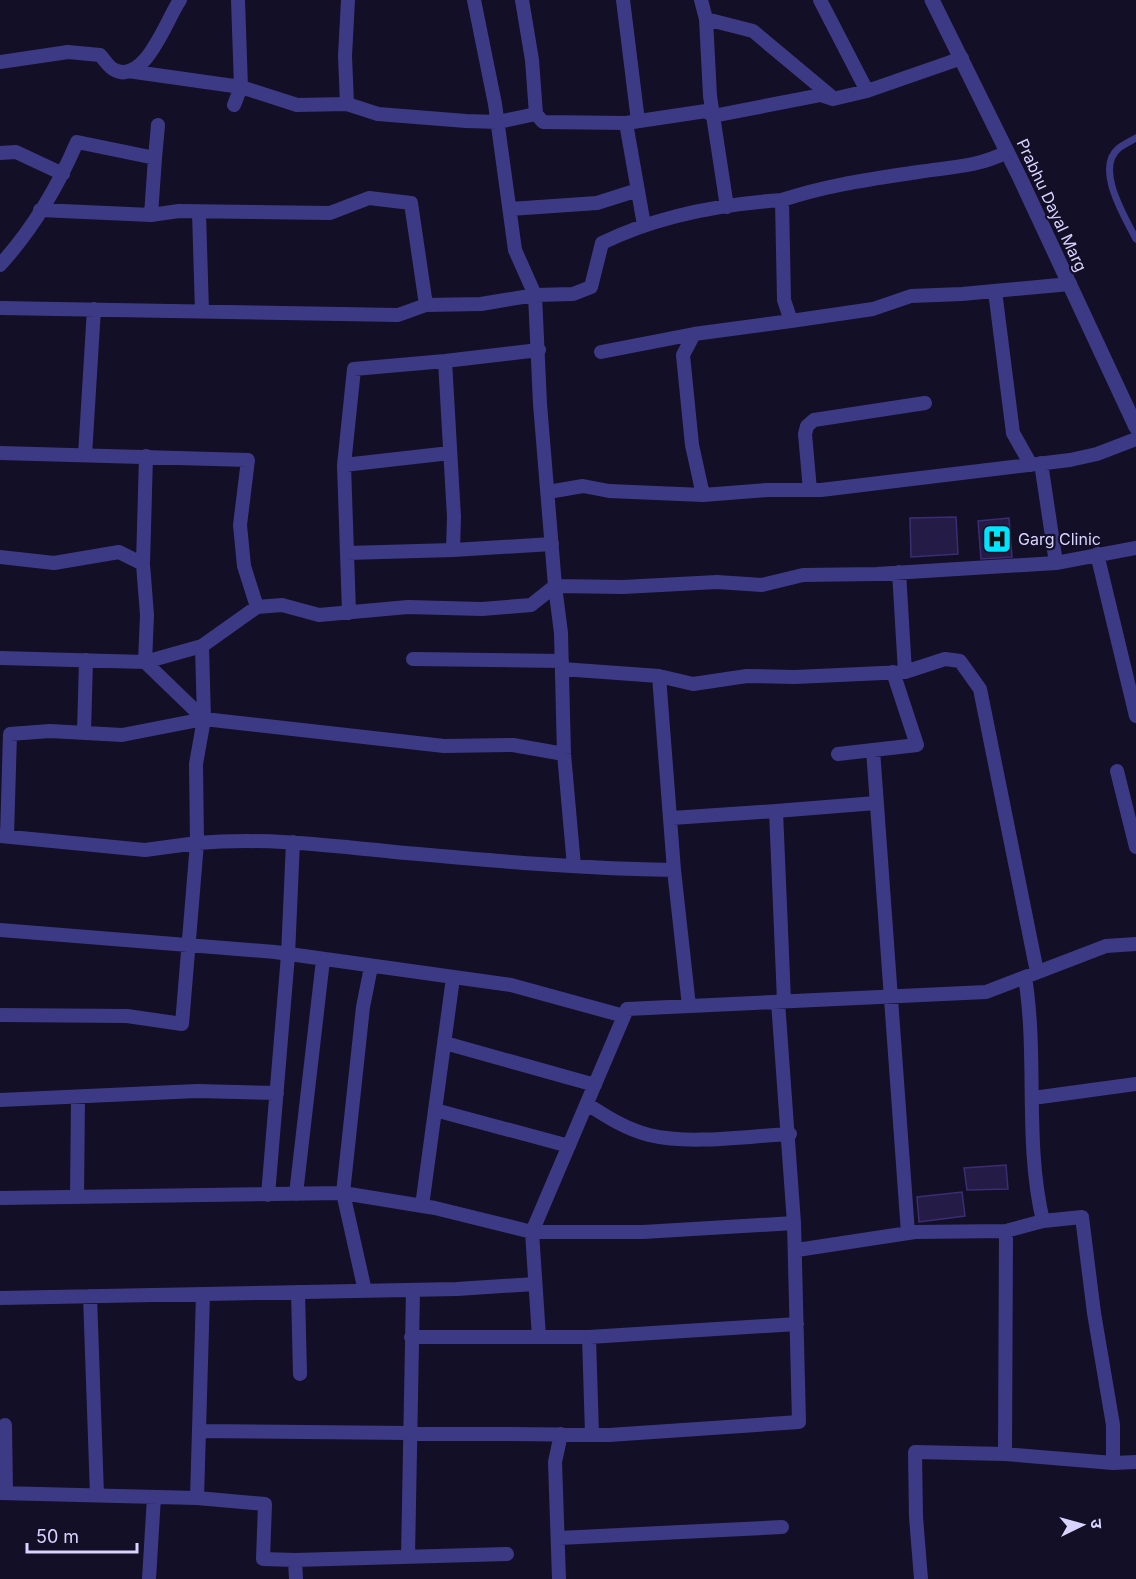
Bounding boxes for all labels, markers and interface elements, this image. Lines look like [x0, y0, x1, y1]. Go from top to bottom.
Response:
street label: Prabhu Dayal Marg [1013, 136, 1091, 274]
hospital icon: Garg Clinic [981, 523, 1013, 555]
place label: Garg Clinic [1018, 529, 1101, 549]
north arrow [1052, 1495, 1112, 1555]
scale bar [27, 1516, 136, 1554]
text: उ [1087, 1518, 1107, 1530]
text: 50 m [36, 1526, 79, 1547]

